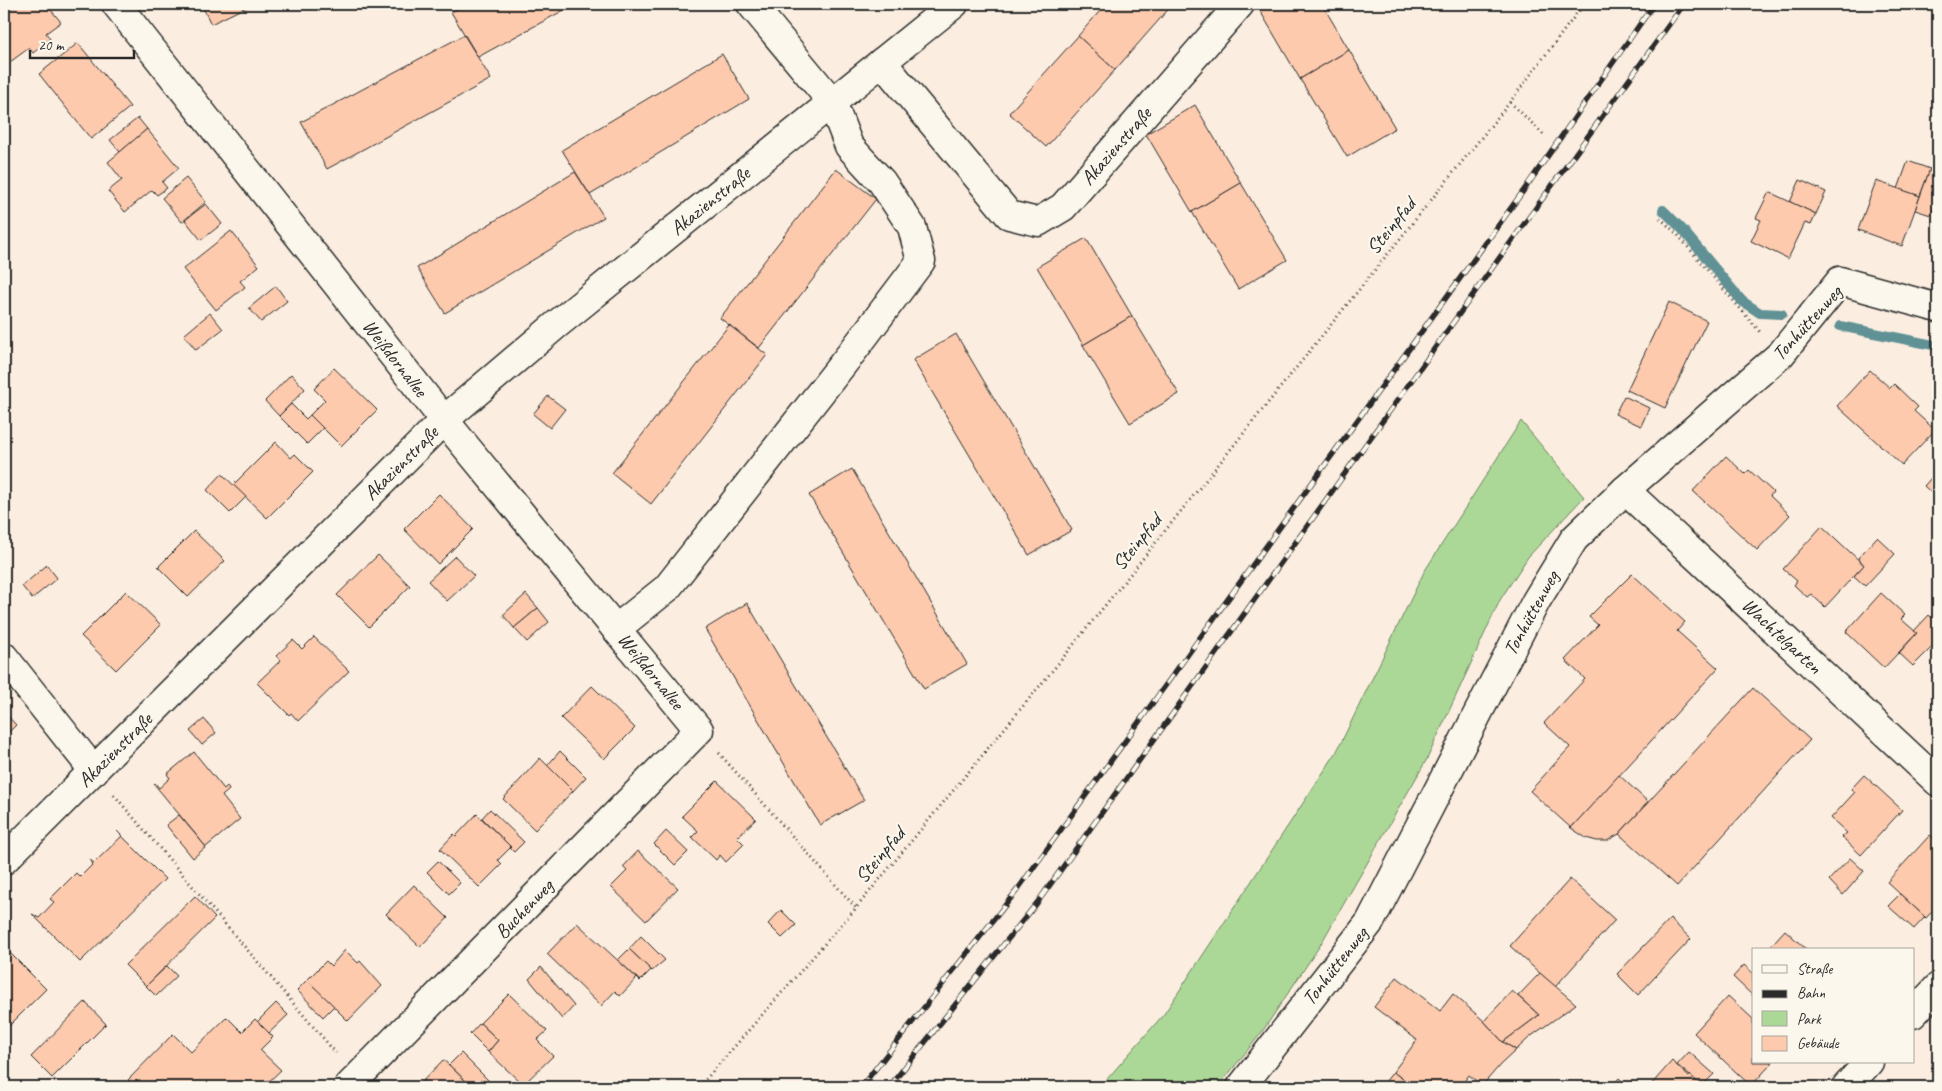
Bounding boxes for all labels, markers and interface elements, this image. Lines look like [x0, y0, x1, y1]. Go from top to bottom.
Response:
scale bar [30, 28, 134, 60]
text: 20 m [38, 36, 65, 55]
street label: Akazienstraße [1075, 101, 1158, 190]
street label: Akazienstraße [665, 160, 756, 241]
street label: Steinpfad [1361, 190, 1423, 259]
street label: Tonhüttenweg [1767, 279, 1849, 366]
street label: Weißdornallee [357, 314, 434, 403]
street label: Akazienstraße [358, 419, 445, 506]
street label: Steinpfad [1107, 506, 1169, 575]
street label: Tonhüttenweg [1498, 565, 1565, 660]
street label: Wachtelgarten [1737, 593, 1828, 680]
street label: Weißdornallee [612, 628, 691, 716]
street label: Akazienstraße [72, 706, 159, 793]
street label: Steinpfad [849, 820, 913, 888]
street label: Buchenweg [490, 873, 560, 944]
street label: Tonhüttenweg [1297, 920, 1375, 1010]
legend [1752, 948, 1914, 1064]
text: Straße [1797, 960, 1833, 979]
text: Bahn [1797, 984, 1825, 1003]
text: Park [1797, 1010, 1822, 1029]
text: Gebäude [1797, 1034, 1840, 1053]

